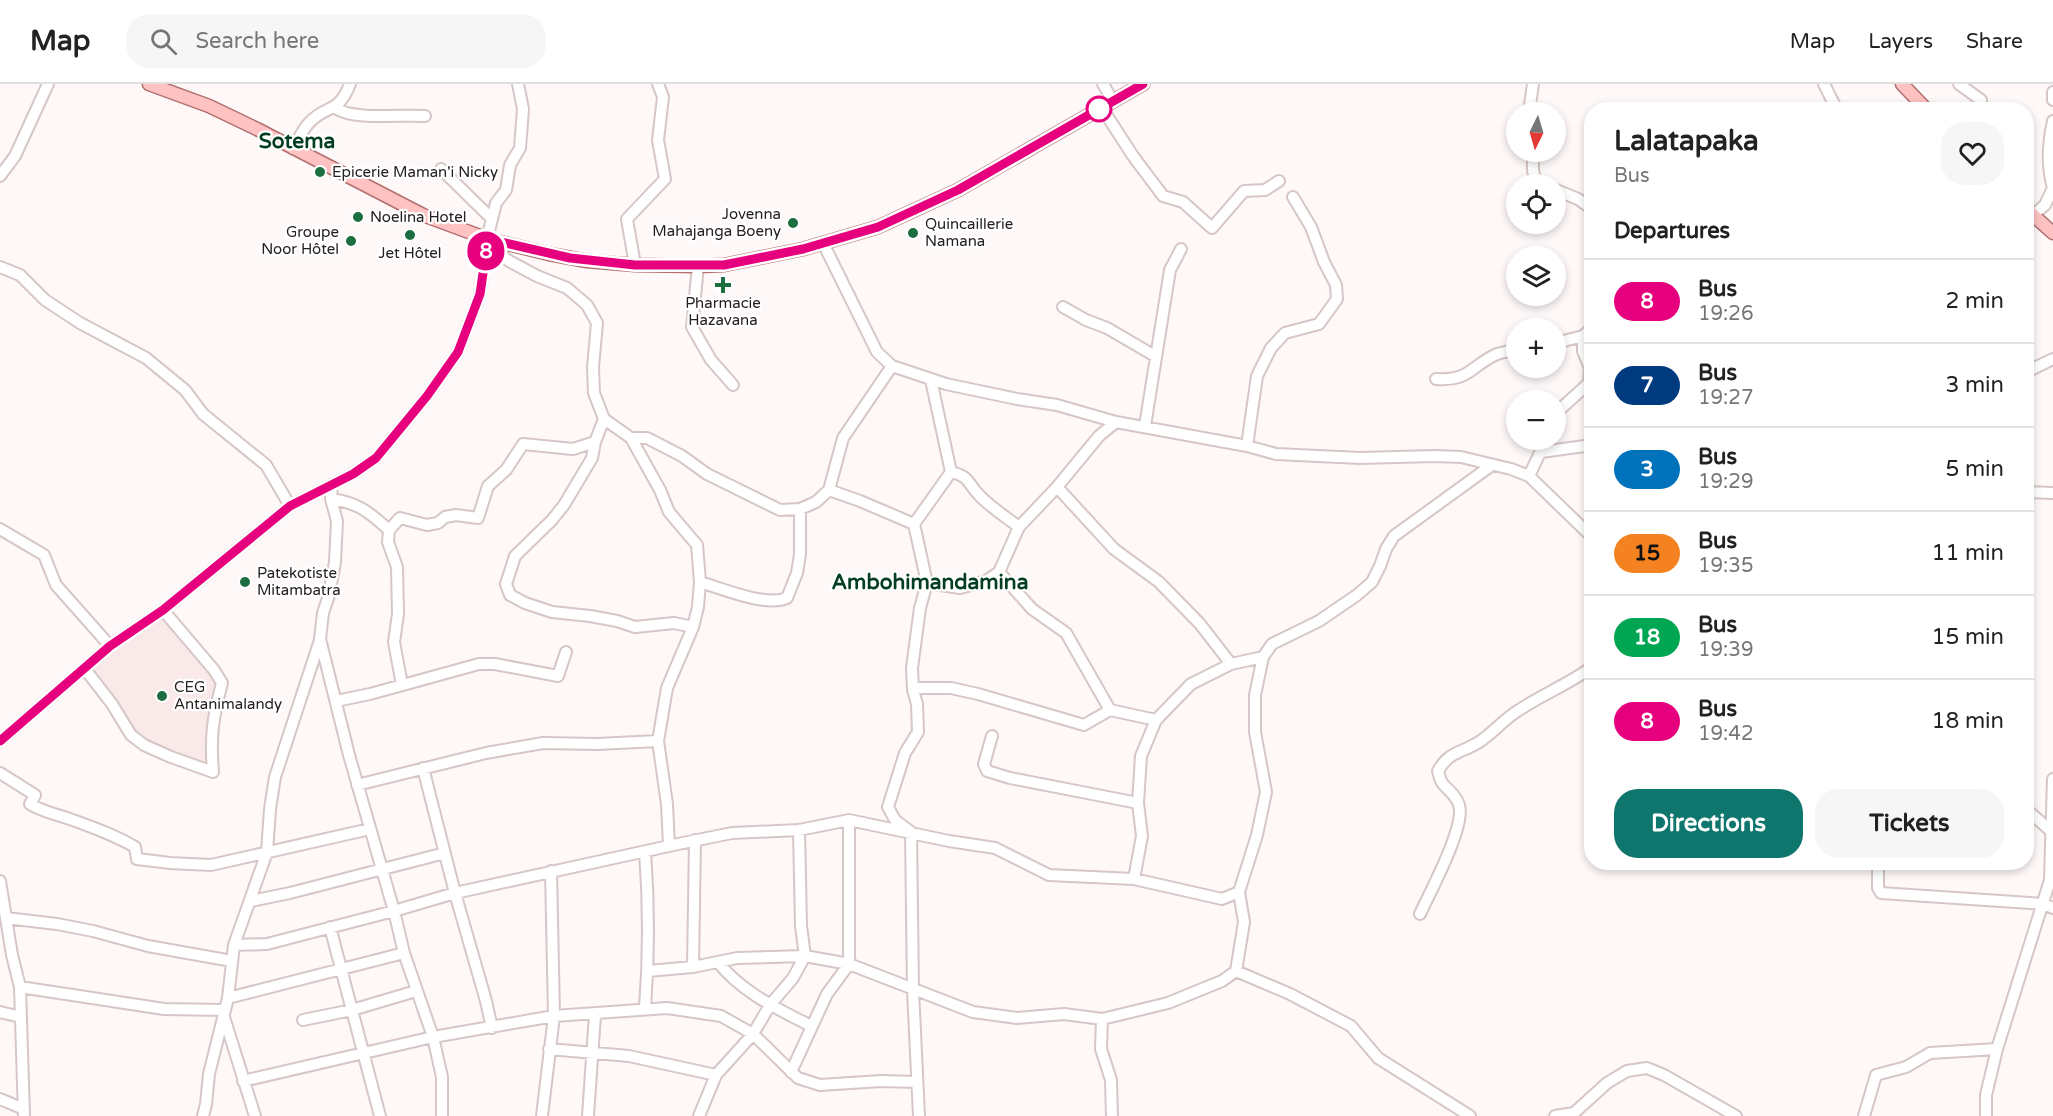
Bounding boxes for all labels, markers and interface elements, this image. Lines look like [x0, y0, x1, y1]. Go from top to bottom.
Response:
search box [126, 14, 546, 68]
text: Map [30, 24, 90, 58]
icon: search [147, 25, 180, 58]
text: Search here [195, 28, 319, 54]
text: Map [1790, 29, 1835, 54]
text: Layers [1868, 29, 1933, 54]
text: Share [1966, 29, 2023, 54]
unlabelled marker [1086, 96, 1112, 122]
north arrow [1506, 102, 1566, 162]
map controls [1506, 102, 1566, 450]
button: heart [1941, 122, 2004, 185]
text: Lalatapaka [1614, 124, 1759, 158]
district label: Sotema [259, 129, 335, 154]
place label: Epicerie Maman'i Nicky [332, 163, 498, 181]
text: Bus [1614, 164, 1650, 188]
marker: Epicerie Maman'i Nicky [313, 165, 327, 179]
button: locate [1506, 174, 1566, 234]
place label: Jovenna Mahajanga Boeny [652, 205, 781, 240]
place label: Noelina Hotel [370, 208, 466, 226]
marker: Noelina Hotel [351, 210, 365, 224]
place label: Quincaillerie Namana [925, 215, 1013, 250]
marker: Jovenna Mahajanga Boeny [786, 216, 800, 230]
text: Departures [1614, 218, 1730, 244]
place label: Groupe Noor Hôtel [261, 223, 339, 258]
marker: Quincaillerie Namana [906, 226, 920, 240]
marker: Jet Hôtel [403, 228, 417, 242]
line badge: 8 [466, 232, 506, 270]
marker: Groupe Noor Hôtel [344, 234, 358, 248]
text: 8 [479, 239, 493, 264]
place label: Jet Hôtel [378, 244, 442, 262]
button: layers [1506, 246, 1566, 306]
text: Bus [1698, 276, 1737, 302]
marker: Pharmacie Hazavana [716, 278, 730, 292]
text: 2 min [1945, 288, 2004, 314]
text: 8 [1640, 289, 1654, 314]
place label: Pharmacie Hazavana [685, 294, 761, 329]
text: 19:26 [1698, 302, 1753, 326]
button: + [1506, 318, 1566, 378]
text: Bus [1698, 360, 1737, 386]
text: 3 min [1945, 372, 2004, 398]
text: 7 [1640, 373, 1654, 398]
text: 19:27 [1698, 386, 1753, 410]
button: − [1506, 390, 1566, 450]
text: Bus [1698, 444, 1737, 470]
text: 5 min [1945, 456, 2004, 482]
text: 3 [1640, 457, 1654, 482]
text: 19:29 [1698, 470, 1753, 494]
text: Bus [1698, 528, 1737, 554]
text: 11 min [1932, 540, 2004, 566]
text: 15 [1634, 541, 1660, 566]
text: 19:35 [1698, 554, 1753, 578]
place label: Patekotiste Mitambatra [257, 564, 341, 599]
district label: Ambohimandamina [832, 570, 1028, 595]
marker: Patekotiste Mitambatra [238, 575, 252, 589]
text: Bus [1698, 612, 1737, 638]
text: 15 min [1932, 624, 2004, 650]
text: 18 [1634, 625, 1660, 650]
text: 19:39 [1698, 638, 1753, 662]
place label: CEG Antanimalandy [174, 678, 282, 713]
marker: CEG Antanimalandy [155, 689, 169, 703]
text: Bus [1698, 696, 1737, 722]
text: 18 min [1932, 708, 2004, 734]
text: 8 [1640, 709, 1654, 734]
text: 19:42 [1698, 722, 1753, 746]
button: Directions [1614, 789, 1803, 858]
button: Tickets [1815, 789, 2004, 858]

